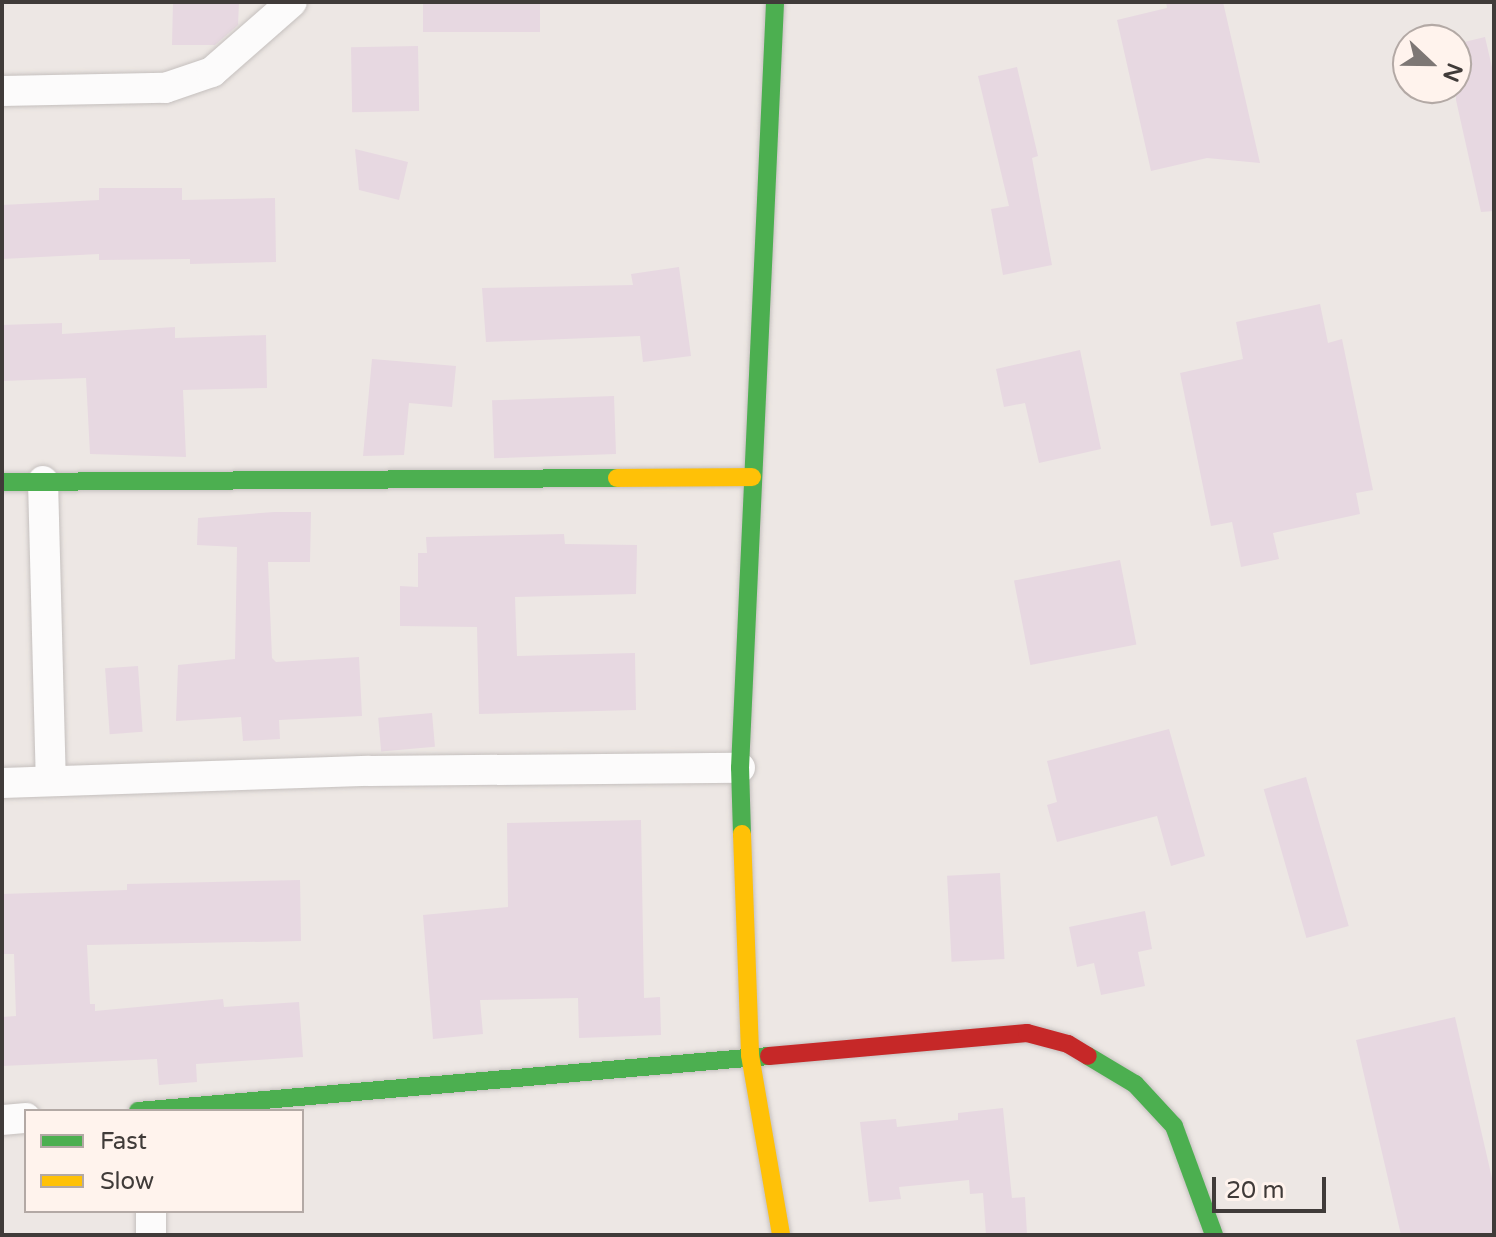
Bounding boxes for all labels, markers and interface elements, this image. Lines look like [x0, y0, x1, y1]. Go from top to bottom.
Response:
north arrow [1392, 24, 1472, 104]
text: N [1437, 59, 1468, 85]
legend [24, 1109, 304, 1213]
text: Fast [100, 1127, 147, 1156]
scale bar [1216, 1161, 1330, 1211]
text: Slow [100, 1167, 154, 1196]
text: 20 m [1226, 1176, 1284, 1205]

